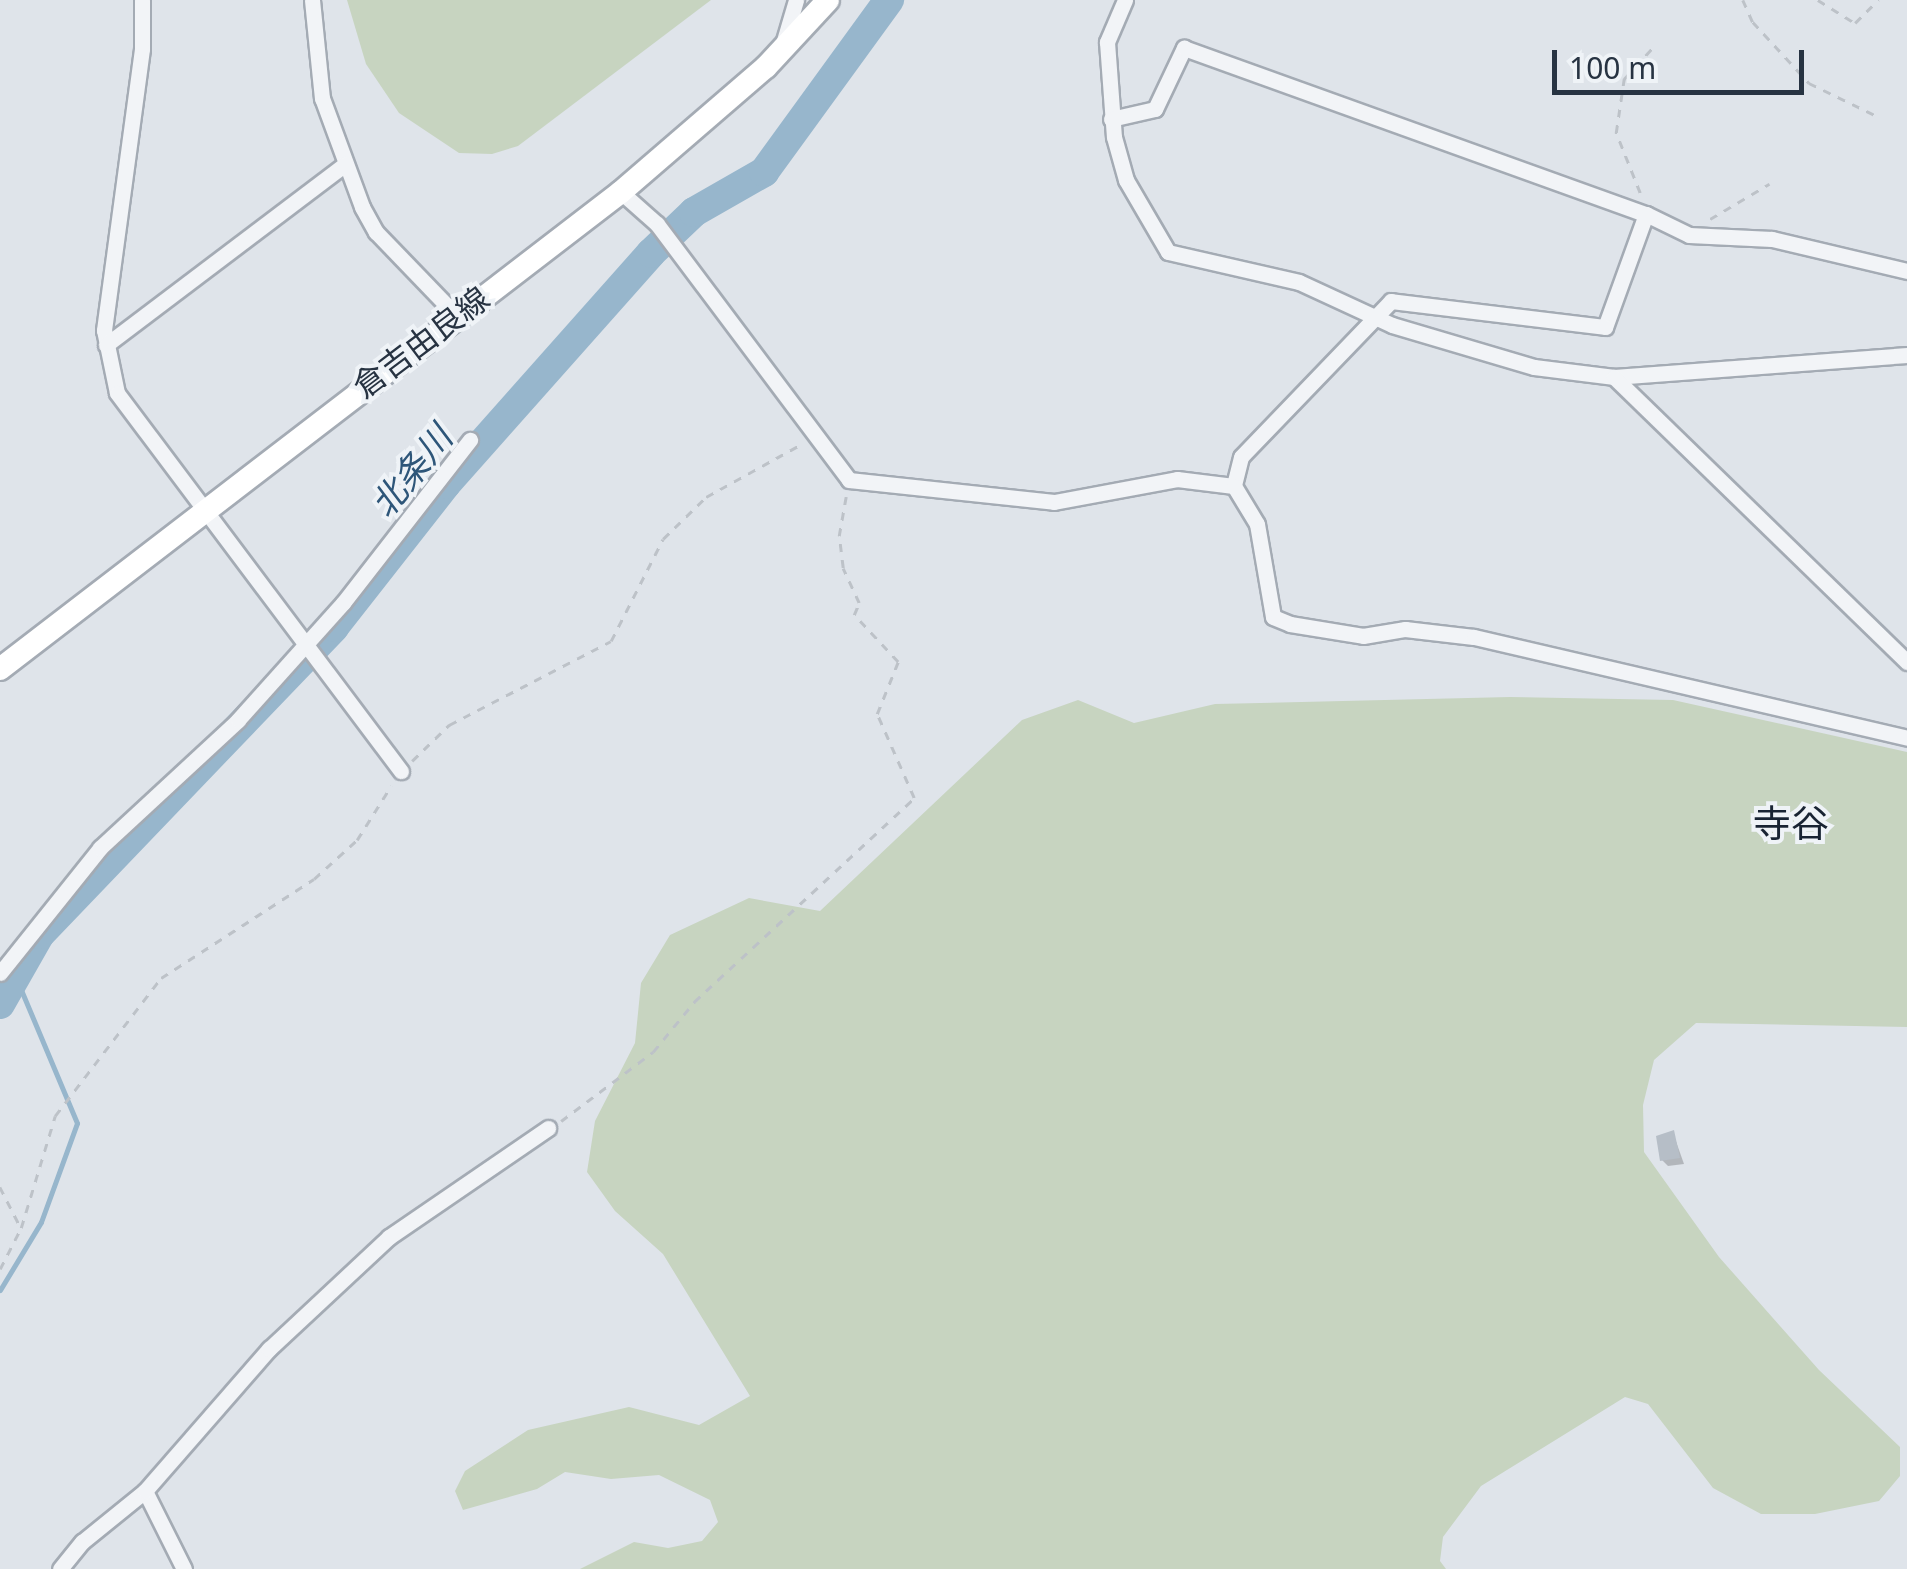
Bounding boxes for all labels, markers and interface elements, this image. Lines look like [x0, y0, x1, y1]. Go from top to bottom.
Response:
scale bar [1557, 30, 1810, 92]
text: 100 m [1569, 47, 1656, 88]
street label: 倉吉由良線 [346, 279, 496, 405]
water label: 北条川 [362, 417, 460, 525]
district label: 寺谷 [1753, 800, 1829, 846]

